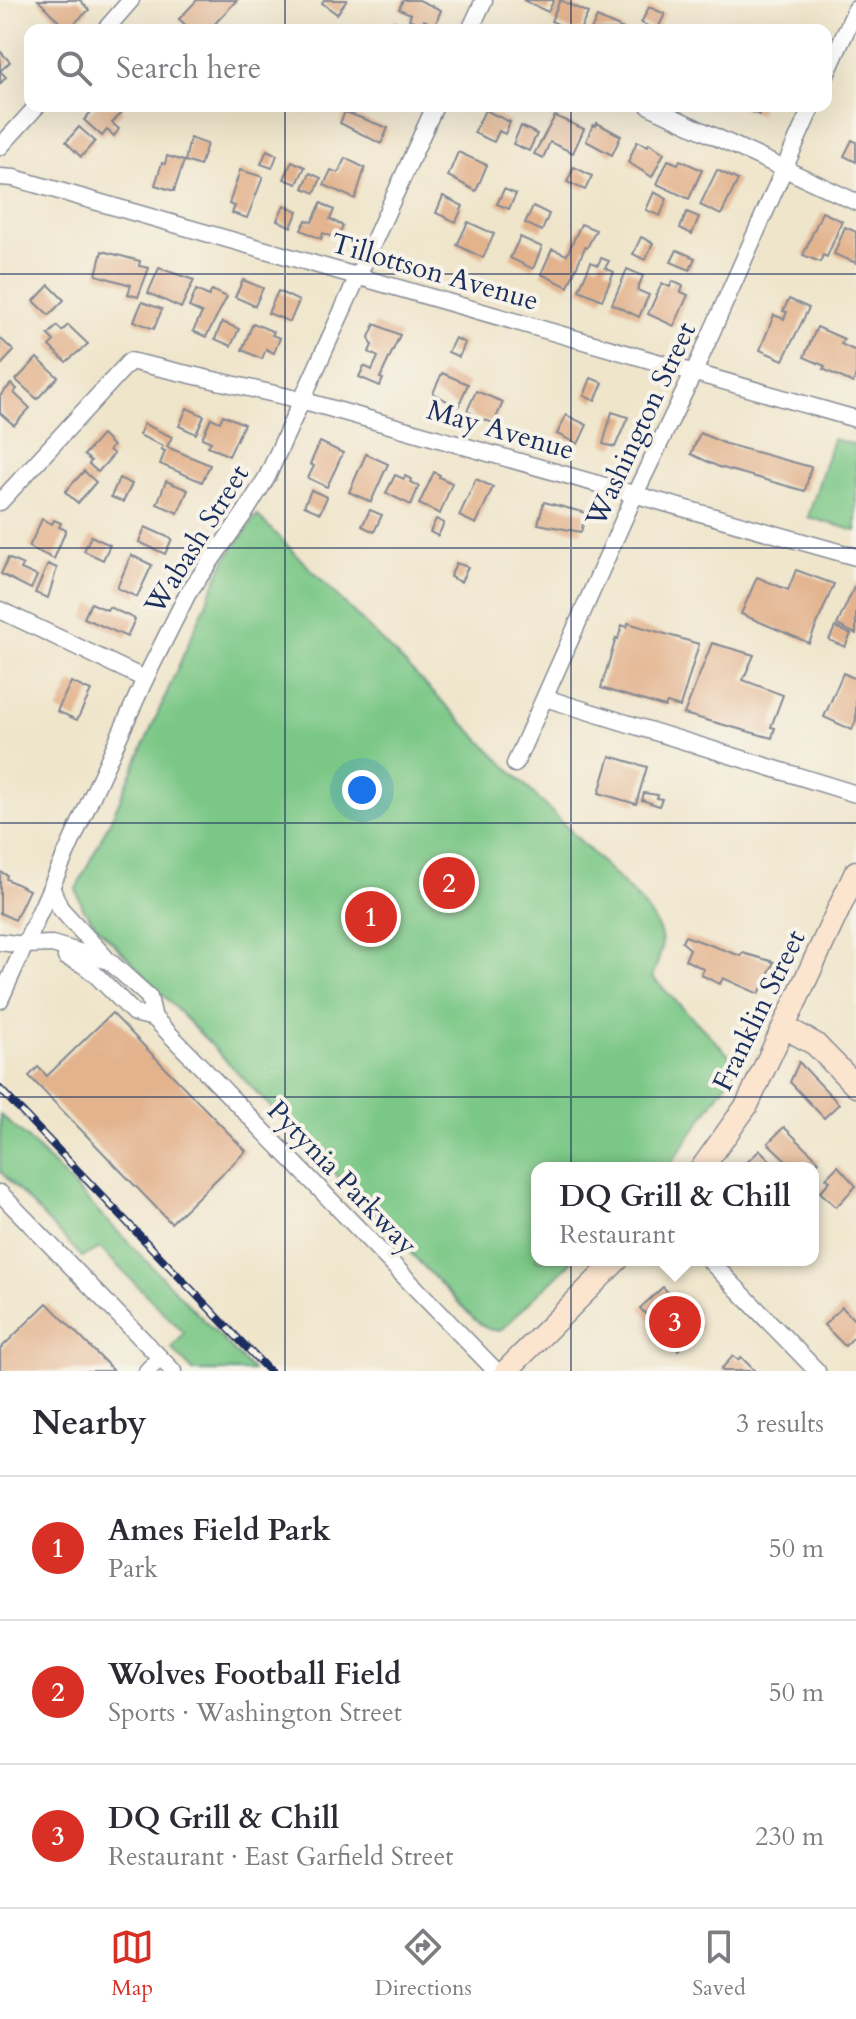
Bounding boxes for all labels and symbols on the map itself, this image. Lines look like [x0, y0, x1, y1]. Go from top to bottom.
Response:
street label: Tillottson Avenue [327, 224, 543, 320]
street label: Washington Street [576, 316, 705, 534]
street label: May Avenue [423, 391, 579, 469]
street label: Wabash Street [135, 457, 258, 622]
your location [342, 770, 382, 810]
pin: 2 [423, 853, 475, 913]
pin: 1 [345, 887, 397, 947]
street label: Franklin Street [703, 923, 814, 1097]
street label: Pytynia Parkway [259, 1092, 426, 1264]
pin: 3 [649, 1292, 701, 1352]

